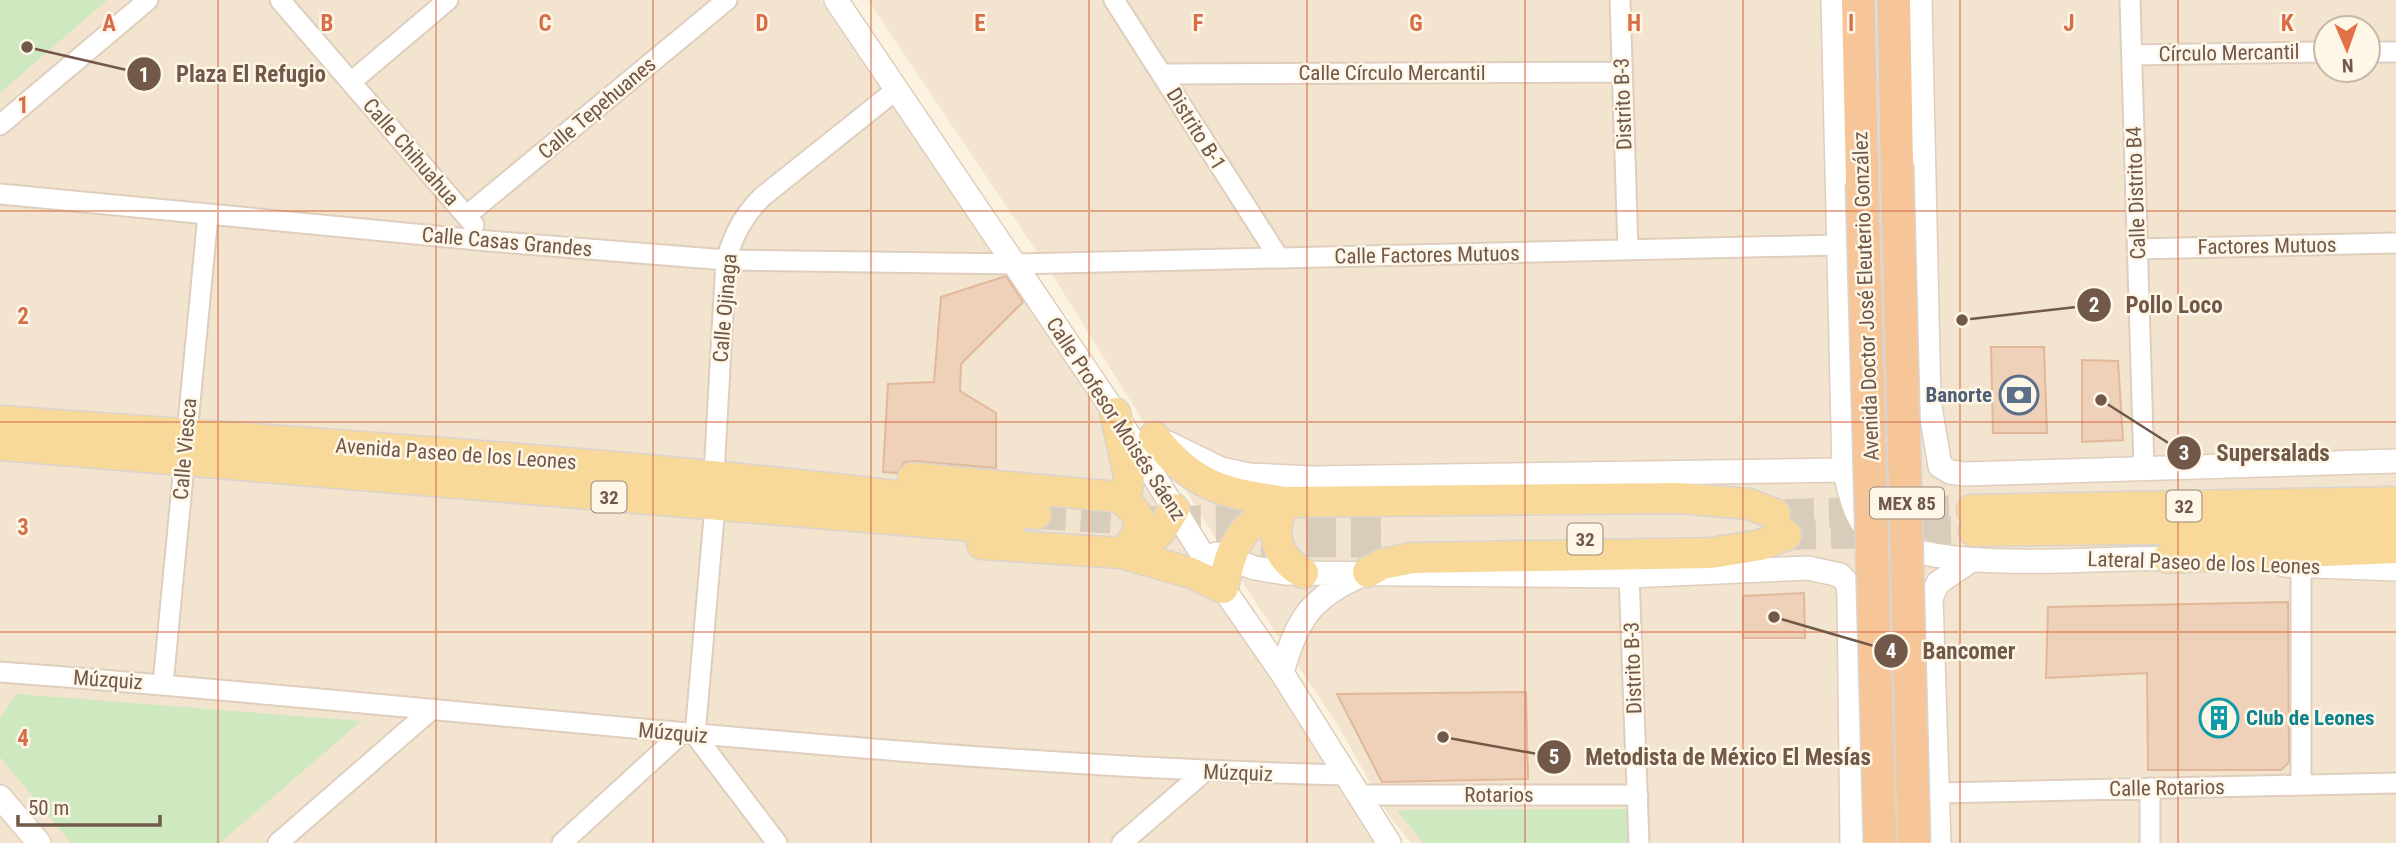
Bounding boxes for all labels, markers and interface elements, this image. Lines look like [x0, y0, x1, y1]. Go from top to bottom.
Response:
text: A [102, 10, 116, 37]
text: B [321, 10, 333, 37]
text: C [538, 10, 552, 37]
text: D [756, 10, 769, 37]
text: E [974, 10, 986, 37]
text: F [1193, 10, 1204, 37]
text: G [1409, 10, 1423, 37]
text: H [1627, 10, 1641, 37]
text: I [1848, 10, 1854, 37]
text: J [2063, 10, 2075, 37]
text: K [2281, 10, 2294, 37]
north arrow [2312, 14, 2382, 84]
street label: Círculo Mercantil [2158, 40, 2300, 66]
callout: Plaza El Refugio [127, 52, 340, 96]
street label: Calle Tepehuanes [533, 52, 661, 164]
text: N [2341, 54, 2354, 77]
street label: Distrito B-3 [1609, 57, 1637, 151]
text: Plaza El Refugio [176, 61, 326, 88]
street label: Calle Círculo Mercantil [1298, 61, 1486, 85]
text: 1 [139, 63, 149, 87]
street label: Distrito B-1 [1161, 84, 1231, 174]
text: 1 [17, 92, 29, 119]
street label: Calle Chihuahua [358, 94, 464, 210]
street label: Calle Distrito B4 [2122, 126, 2150, 260]
street label: Avenida Doctor José Eleuterio González [1848, 131, 1884, 461]
street label: Calle Casas Grandes [421, 223, 593, 261]
street label: Factores Mutuos [2197, 233, 2337, 259]
street label: Calle Factores Mutuos [1334, 241, 1520, 269]
street label: Calle Ojinaga [708, 253, 742, 363]
callout: Pollo Loco [2076, 283, 2237, 327]
text: Pollo Loco [2125, 292, 2223, 319]
text: 2 [2089, 293, 2099, 317]
text: 2 [17, 303, 29, 330]
street label: Calle Profesor Moisés Sáenz [1041, 313, 1191, 525]
bank icon: Banorte [1998, 374, 2040, 416]
place label: Banorte [1926, 383, 1992, 407]
street label: Calle Viesca [169, 397, 201, 501]
callout: Supersalads [2167, 431, 2343, 475]
street label: Avenida Paseo de los Leones [335, 434, 577, 474]
text: Supersalads [2216, 440, 2330, 467]
text: 3 [2179, 441, 2189, 465]
road number: 32 [592, 482, 626, 512]
road number: MEX 85 [1870, 488, 1944, 518]
road number: 32 [2166, 491, 2202, 522]
text: 3 [17, 514, 29, 541]
road number: 32 [1568, 524, 1602, 554]
street label: Lateral Paseo de los Leones [2087, 547, 2321, 579]
street label: Distrito B-3 [1619, 621, 1647, 715]
callout: Bancomer [1874, 629, 2029, 673]
text: Bancomer [1923, 638, 2016, 665]
text: 4 [1886, 639, 1896, 663]
street label: Múzquiz [72, 666, 144, 694]
building icon: Club de Leones [2198, 697, 2240, 739]
place label: Club de Leones [2246, 706, 2375, 730]
street label: Múzquiz [637, 718, 709, 748]
text: 4 [17, 725, 29, 752]
callout: Metodista de México El Mesías [1537, 735, 1885, 779]
text: Metodista de México El Mesías [1585, 744, 1871, 771]
text: 5 [1549, 745, 1559, 769]
street label: Múzquiz [1203, 760, 1273, 786]
street label: Calle Rotarios [2109, 775, 2225, 801]
street label: Rotarios [1464, 783, 1534, 807]
scale bar [18, 784, 159, 828]
text: 50 m [28, 796, 69, 820]

